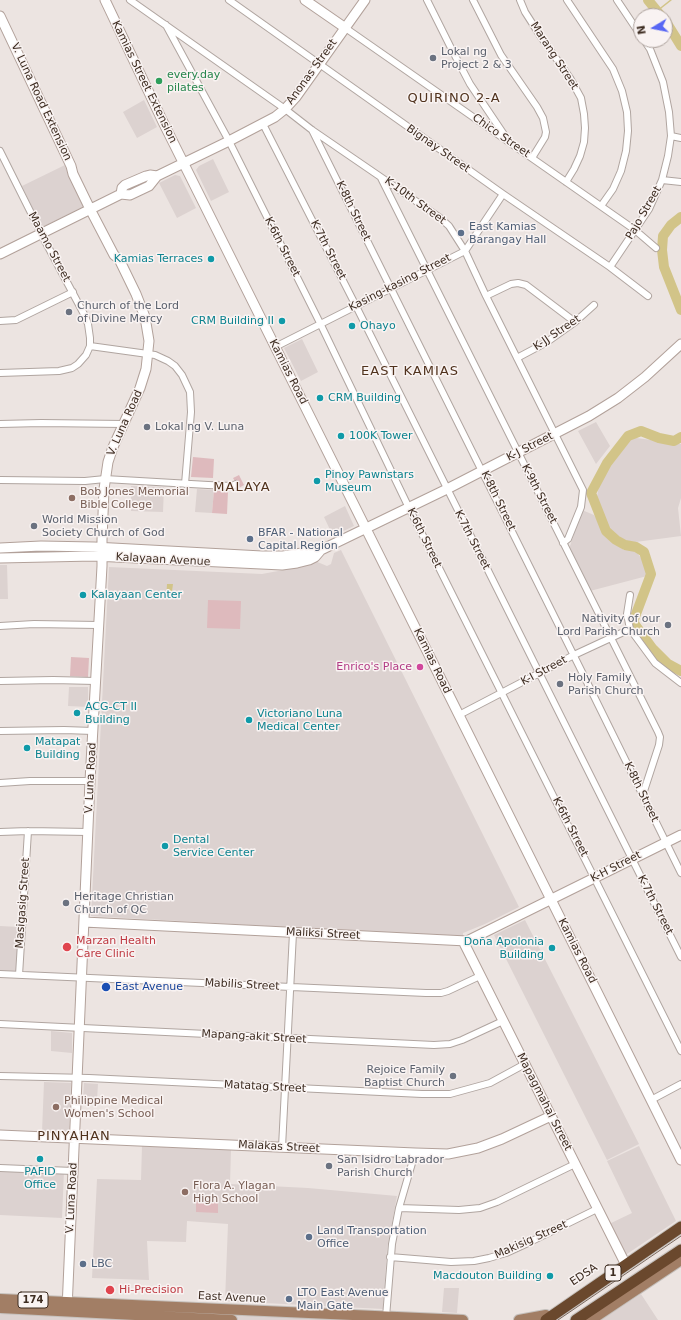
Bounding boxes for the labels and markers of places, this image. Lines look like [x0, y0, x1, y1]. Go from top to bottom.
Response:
place label: Lokal ng Project 2 & 3 [441, 45, 512, 71]
marker: Lokal ng Project 2 & 3 [428, 53, 438, 63]
place label: every.day pilates [167, 68, 220, 94]
marker: every.day pilates [154, 76, 164, 86]
place label: East Kamias Barangay Hall [469, 220, 546, 246]
marker: East Kamias Barangay Hall [456, 228, 466, 238]
place label: Kamias Terraces [114, 252, 203, 266]
marker: Kamias Terraces [206, 254, 216, 264]
place label: Church of the Lord of Divine Mercy [77, 299, 179, 325]
marker: Church of the Lord of Divine Mercy [64, 307, 74, 317]
place label: CRM Building II [191, 314, 274, 328]
marker: CRM Building II [277, 316, 287, 326]
place label: Ohayo [360, 319, 396, 333]
marker: Ohayo [347, 321, 357, 331]
place label: CRM Building [328, 391, 401, 405]
marker: CRM Building [315, 393, 325, 403]
place label: Lokal ng V. Luna [155, 420, 244, 434]
marker: Lokal ng V. Luna [142, 422, 152, 432]
place label: 100K Tower [349, 429, 413, 443]
marker: 100K Tower [336, 431, 346, 441]
place label: Pinoy Pawnstars Museum [325, 468, 414, 494]
marker: Pinoy Pawnstars Museum [312, 476, 322, 486]
place label: Bob Jones Memorial Bible College [80, 485, 189, 511]
marker: Bob Jones Memorial Bible College [67, 493, 77, 503]
place label: World Mission Society Church of God [42, 513, 165, 539]
marker: World Mission Society Church of God [29, 521, 39, 531]
place label: BFAR - National Capital Region [258, 526, 343, 552]
marker: BFAR - National Capital Region [245, 534, 255, 544]
place label: Kalayaan Center [91, 588, 182, 602]
marker: Kalayaan Center [78, 590, 88, 600]
place label: Nativity of our Lord Parish Church [557, 612, 660, 638]
marker: Nativity of our Lord Parish Church [663, 620, 673, 630]
place label: Enrico's Place [336, 660, 412, 674]
marker: Enrico's Place [415, 662, 425, 672]
place label: Holy Family Parish Church [568, 671, 644, 697]
marker: Holy Family Parish Church [555, 679, 565, 689]
place label: ACG-CT II Building [85, 700, 137, 726]
place label: Victoriano Luna Medical Center [257, 707, 343, 733]
marker: ACG-CT II Building [72, 708, 82, 718]
marker: Victoriano Luna Medical Center [244, 715, 254, 725]
place label: Matapat Building [35, 735, 80, 761]
marker: Matapat Building [22, 743, 32, 753]
place label: Dental Service Center [173, 833, 254, 859]
marker: Dental Service Center [160, 841, 170, 851]
place label: Heritage Christian Church of QC [74, 890, 174, 916]
marker: Heritage Christian Church of QC [61, 898, 71, 908]
place label: Marzan Health Care Clinic [76, 934, 156, 960]
place label: Doña Apolonia Building [464, 935, 544, 961]
marker: Marzan Health Care Clinic [61, 941, 73, 953]
marker: Doña Apolonia Building [547, 943, 557, 953]
place label: East Avenue [115, 980, 183, 994]
marker: East Avenue [100, 981, 112, 993]
place label: Rejoice Family Baptist Church [364, 1063, 445, 1089]
marker: Rejoice Family Baptist Church [448, 1071, 458, 1081]
place label: Philippine Medical Women's School [64, 1094, 163, 1120]
marker: Philippine Medical Women's School [51, 1102, 61, 1112]
place label: San Isidro Labrador Parish Church [337, 1153, 444, 1179]
marker: PAFID Office [35, 1154, 45, 1164]
marker: San Isidro Labrador Parish Church [324, 1161, 334, 1171]
place label: PAFID Office [24, 1165, 56, 1191]
place label: Flora A. Ylagan High School [193, 1179, 275, 1205]
marker: Flora A. Ylagan High School [180, 1187, 190, 1197]
place label: Land Transportation Office [317, 1224, 427, 1250]
marker: Land Transportation Office [304, 1232, 314, 1242]
place label: LBC [91, 1257, 112, 1271]
marker: LBC [78, 1259, 88, 1269]
place label: Macdouton Building [433, 1269, 542, 1283]
marker: Macdouton Building [545, 1271, 555, 1281]
place label: Hi-Precision [119, 1283, 183, 1297]
marker: Hi-Precision [104, 1284, 116, 1296]
place label: LTO East Avenue Main Gate [297, 1286, 389, 1312]
marker: LTO East Avenue Main Gate [284, 1294, 294, 1304]

